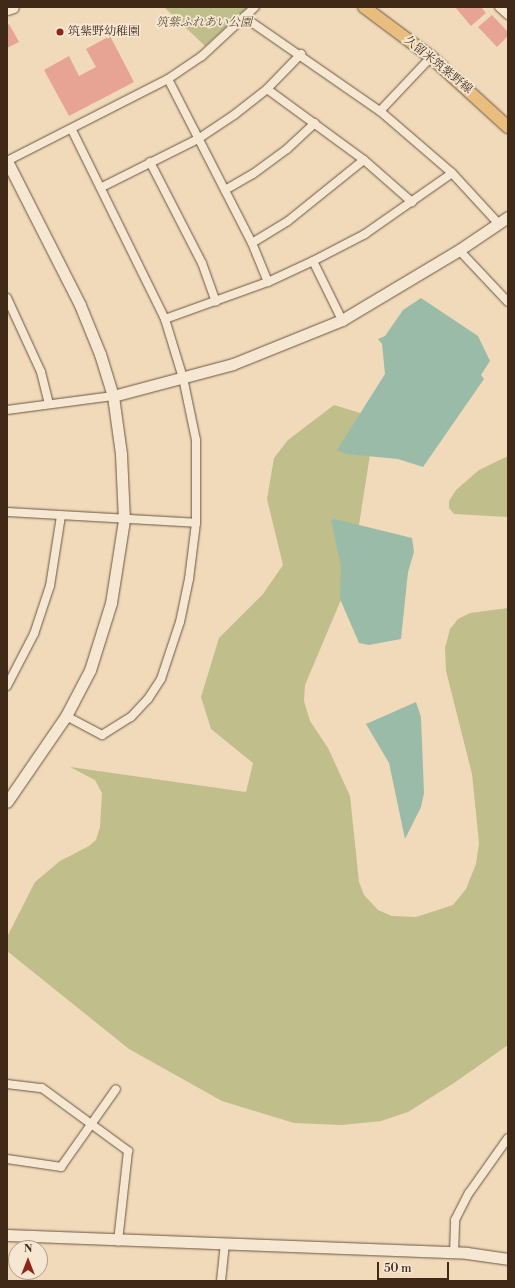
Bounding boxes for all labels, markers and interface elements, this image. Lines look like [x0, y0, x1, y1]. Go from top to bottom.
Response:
park label: 筑紫ふれあい公園 [156, 16, 252, 30]
place label: 筑紫野幼稚園 [68, 25, 140, 39]
marker: 筑紫野幼稚園 [55, 27, 65, 37]
street label: 久留米筑紫野線 [401, 33, 475, 97]
north arrow [8, 1240, 48, 1280]
text: N [24, 1242, 32, 1256]
scale bar [379, 1254, 451, 1280]
text: 50 m [384, 1261, 412, 1276]

